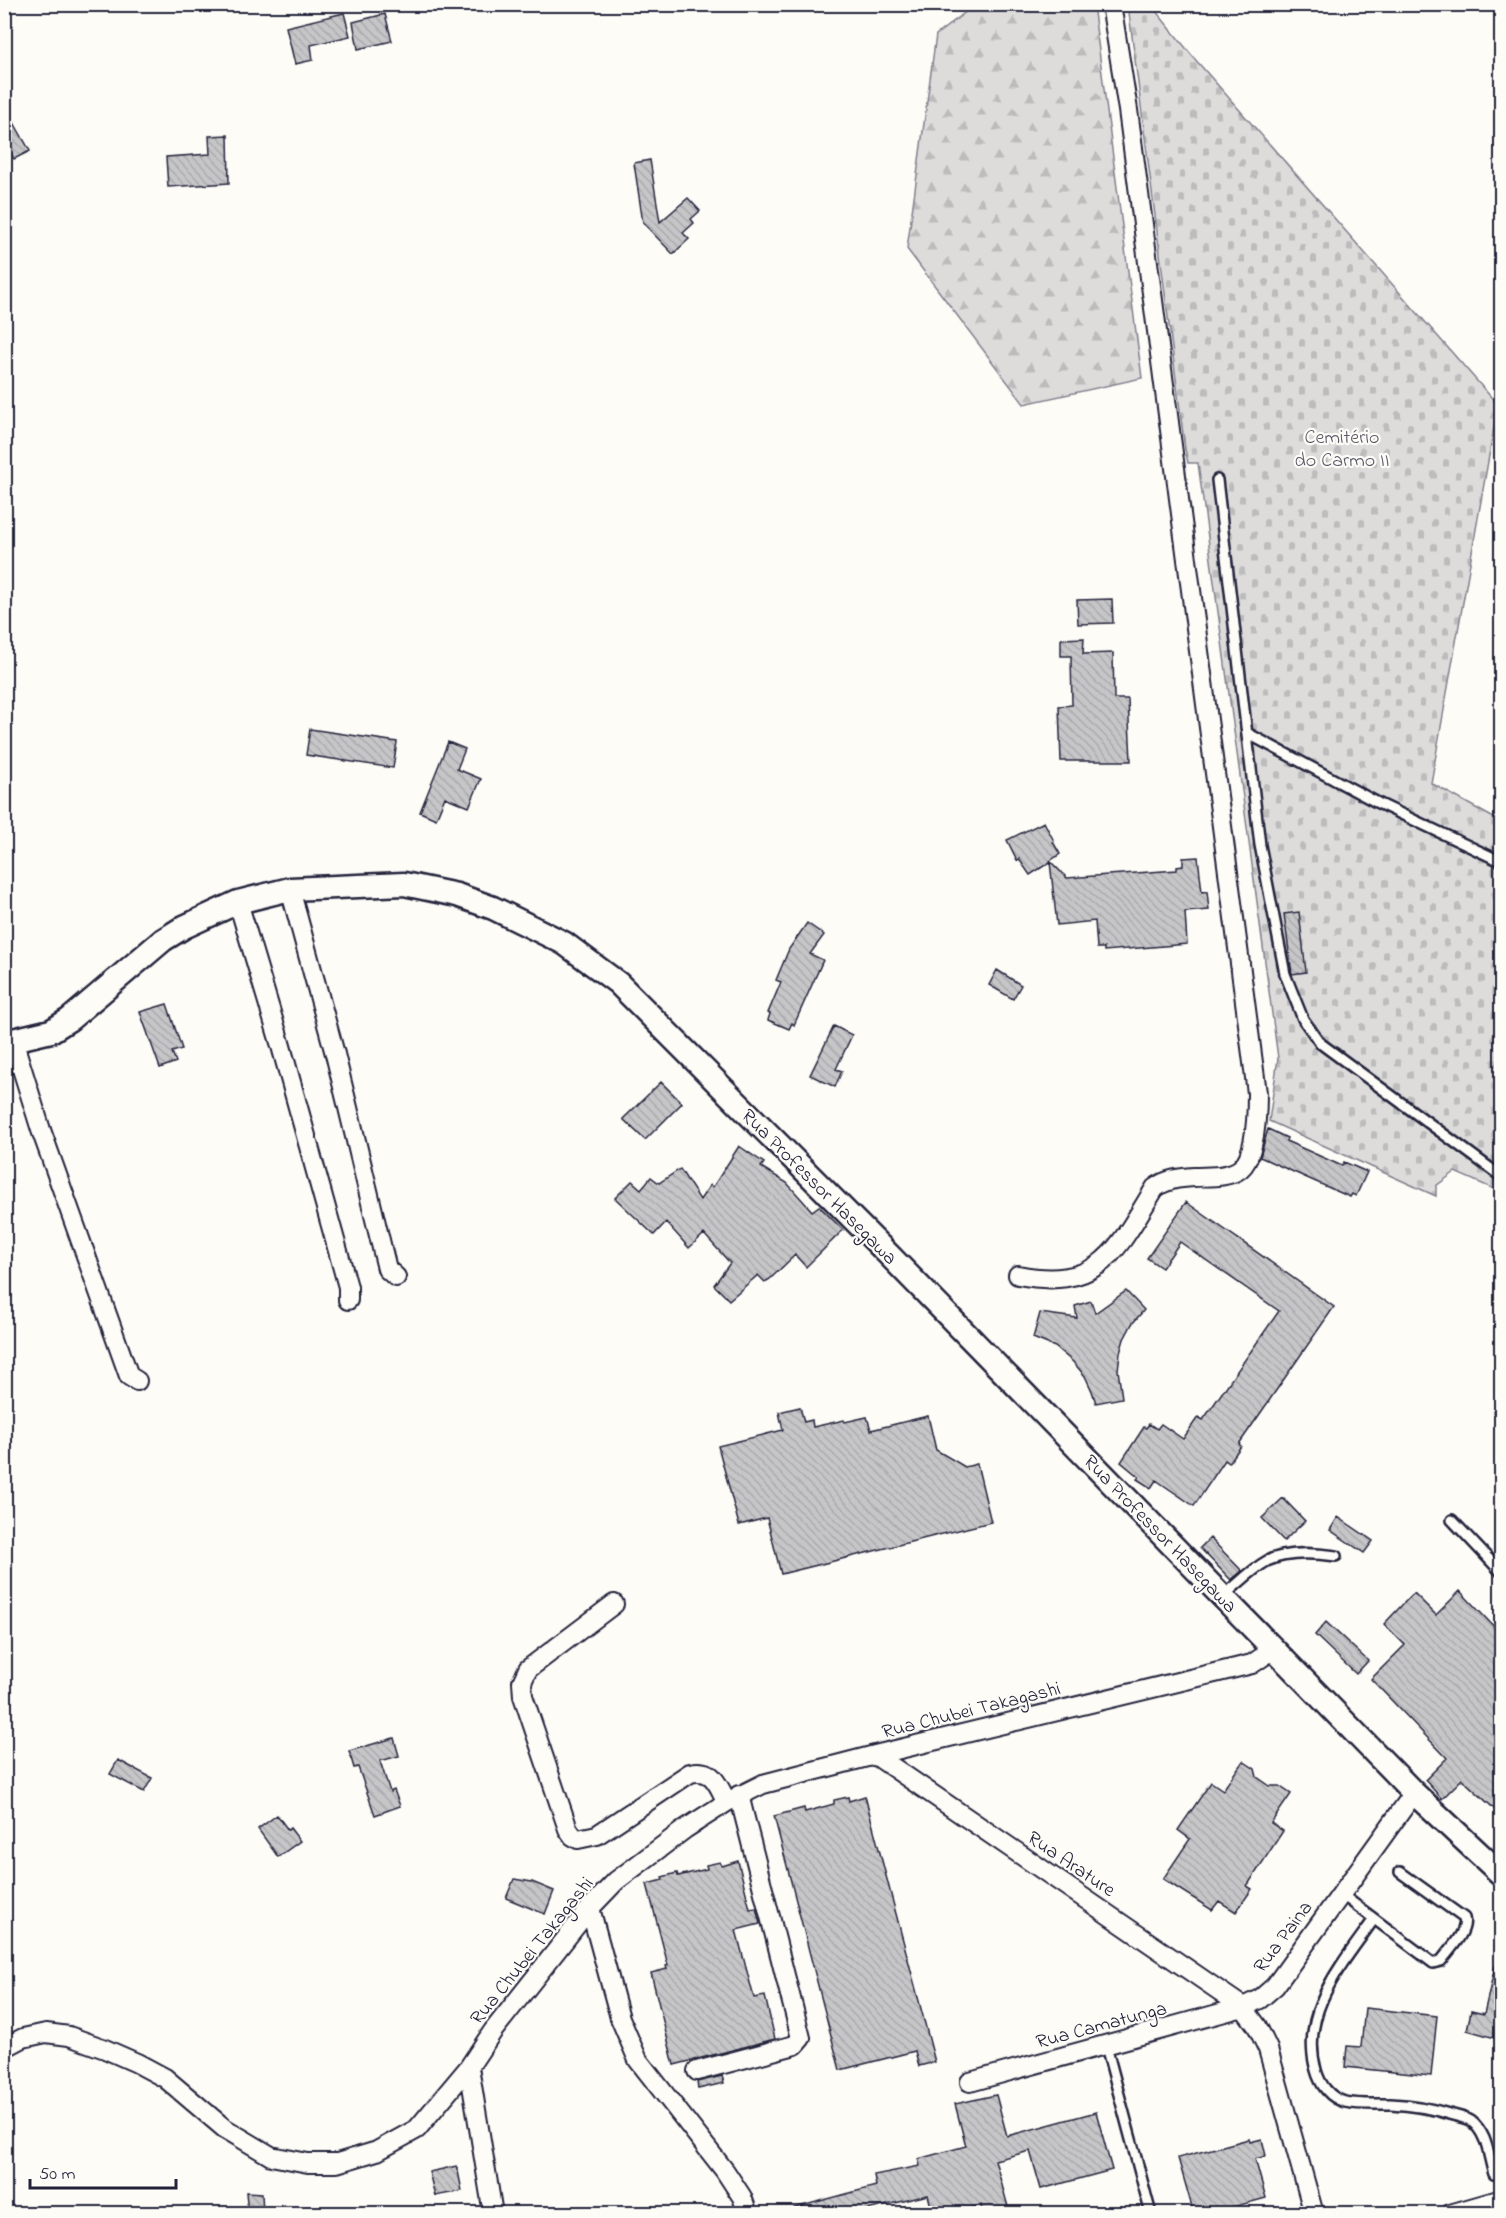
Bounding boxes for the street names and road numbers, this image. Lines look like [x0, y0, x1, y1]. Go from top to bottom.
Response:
street label: Rua Professor Hasegawa [733, 1103, 903, 1273]
street label: Rua Professor Hasegawa [1075, 1449, 1243, 1621]
street label: Rua Chubei Takagashi [879, 1675, 1064, 1749]
street label: Rua Arature [1021, 1825, 1121, 1905]
street label: Rua Chubei Takagashi [464, 1871, 603, 2032]
street label: Rua Paina [1247, 1895, 1321, 1980]
street label: Rua Camatunga [1033, 1995, 1170, 2059]

